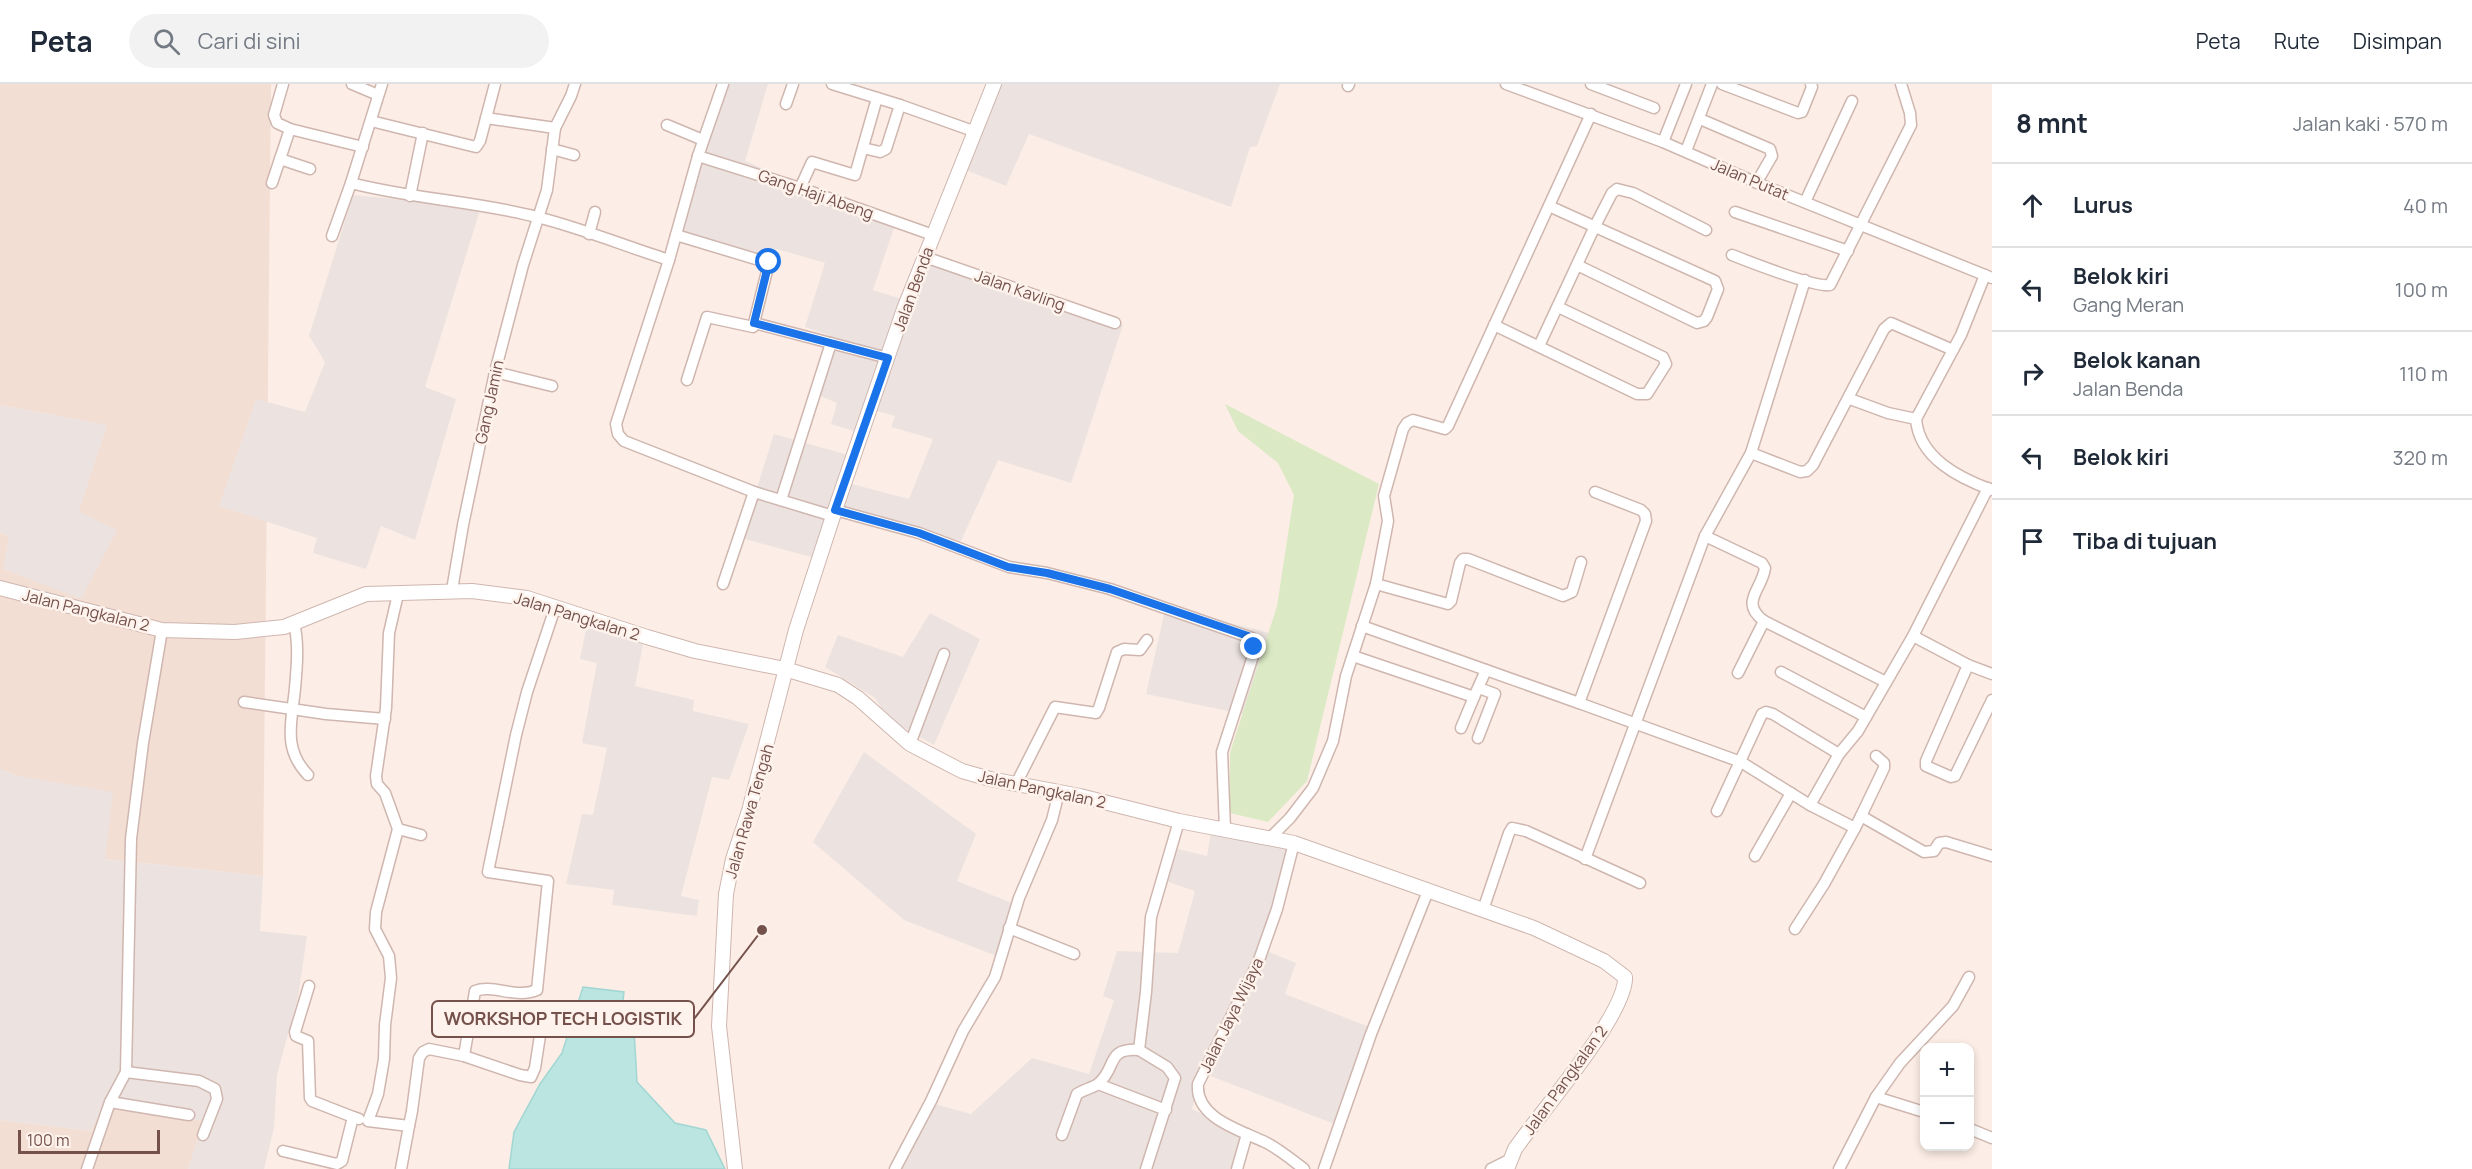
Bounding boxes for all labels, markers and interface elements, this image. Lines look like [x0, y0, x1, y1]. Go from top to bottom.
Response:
search box [129, 14, 549, 68]
text: Peta [30, 22, 93, 60]
icon: search [150, 25, 183, 58]
text: Cari di sini [198, 26, 301, 56]
text: Peta [2196, 27, 2241, 55]
text: Rute [2274, 27, 2320, 55]
text: Disimpan [2353, 27, 2442, 55]
text: 8 mnt [2016, 105, 2088, 141]
text: Jalan kaki · 570 m [2293, 110, 2448, 137]
street label: Jalan Putat [1708, 153, 1792, 205]
street label: Gang Haji Abeng [755, 164, 877, 224]
icon: ahead [2016, 189, 2049, 222]
text: Lurus [2073, 190, 2133, 220]
text: 40 m [2403, 192, 2448, 219]
street label: Jalan Benda [888, 244, 938, 334]
route start [755, 248, 781, 274]
text: Belok kiri [2073, 261, 2169, 291]
street label: Jalan Kavling [972, 264, 1068, 316]
icon: left [2016, 273, 2049, 306]
text: 100 m [2395, 276, 2448, 303]
text: Gang Meran [2073, 291, 2184, 318]
text: Belok kanan [2073, 345, 2201, 375]
icon: right [2016, 357, 2049, 390]
street label: Gang Jamin [469, 358, 509, 446]
text: 110 m [2399, 360, 2448, 387]
text: Jalan Benda [2073, 375, 2183, 402]
icon: left [2016, 441, 2049, 474]
text: Belok kiri [2073, 442, 2169, 472]
text: 320 m [2392, 444, 2448, 471]
icon: arrive [2016, 525, 2049, 558]
text: Tiba di tujuan [2073, 526, 2217, 556]
street label: Jalan Pangkalan 2 [20, 584, 152, 636]
street label: Jalan Pangkalan 2 [512, 586, 642, 646]
route end [1240, 633, 1266, 659]
street label: Jalan Rawa Tengah [719, 741, 779, 881]
street label: Jalan Pangkalan 2 [976, 765, 1108, 813]
street label: Jalan Jaya Wijaya [1194, 954, 1268, 1076]
callout: WORKSHOP TECH LOGISTIK [432, 1001, 694, 1037]
text: WORKSHOP TECH LOGISTIK [444, 1006, 683, 1030]
street label: Jalan Pangkalan 2 [1518, 1021, 1612, 1139]
map controls [1920, 1043, 1974, 1151]
button: + [1920, 1043, 1974, 1097]
button: − [1920, 1097, 1974, 1151]
scale bar [18, 1127, 160, 1154]
text: 100 m [27, 1129, 70, 1151]

